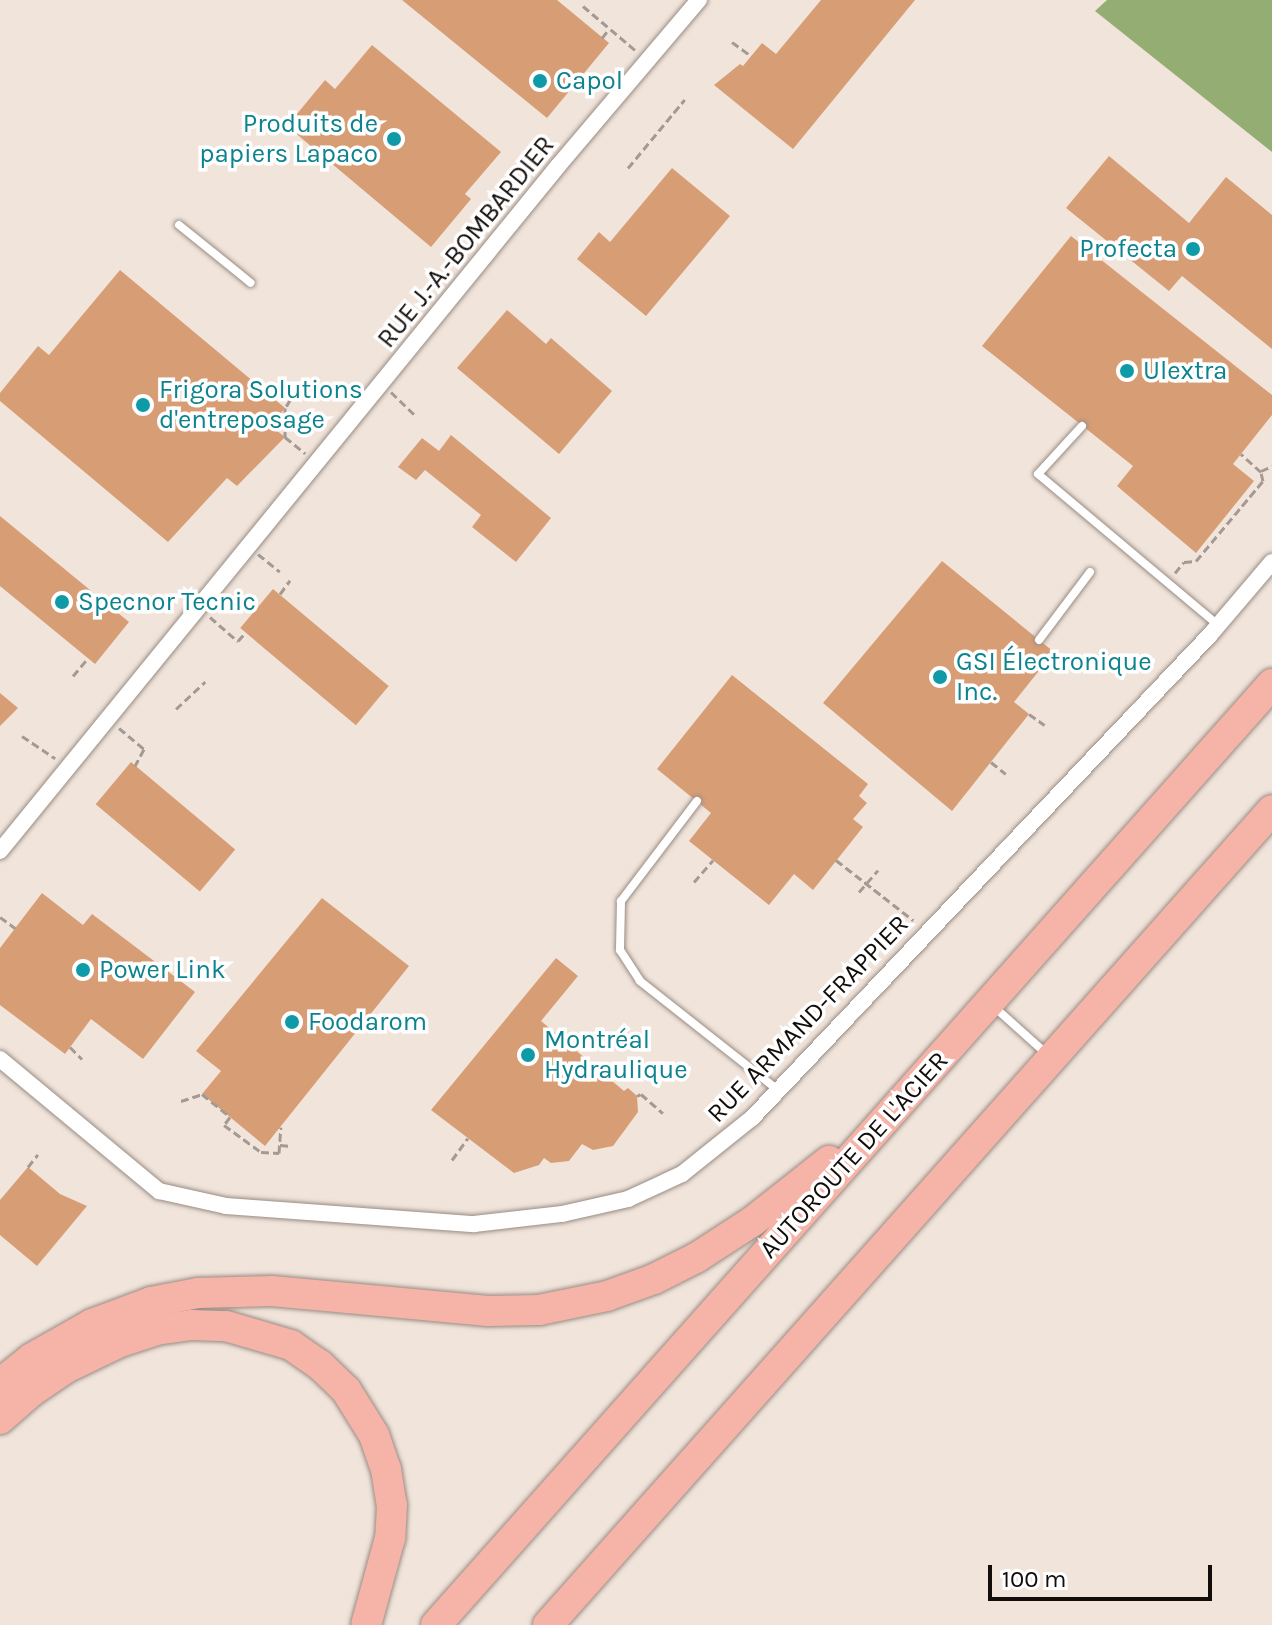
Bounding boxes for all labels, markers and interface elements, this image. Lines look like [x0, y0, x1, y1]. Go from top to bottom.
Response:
place label: Capol [556, 65, 623, 97]
marker: Capol [531, 72, 549, 90]
place label: Produits de papiers Lapaco [199, 108, 378, 170]
street label: RUE J.-A.-BOMBARDIER [371, 130, 561, 354]
marker: Produits de papiers Lapaco [385, 130, 403, 148]
place label: Profecta [1079, 233, 1177, 265]
marker: Profecta [1184, 240, 1202, 258]
place label: Ulextra [1143, 355, 1227, 387]
marker: Ulextra [1118, 362, 1136, 380]
place label: Frigora Solutions d'entreposage [159, 374, 363, 436]
marker: Frigora Solutions d'entreposage [134, 396, 152, 414]
place label: Specnor Tecnic [78, 586, 256, 618]
marker: Specnor Tecnic [53, 593, 71, 611]
place label: GSI Électronique Inc. [956, 646, 1152, 708]
marker: GSI Électronique Inc. [931, 668, 949, 686]
street label: RUE ARMAND-FRAPPIER [701, 909, 915, 1129]
place label: Power Link [99, 954, 226, 986]
marker: Power Link [74, 961, 92, 979]
place label: Foodarom [308, 1006, 427, 1038]
marker: Foodarom [283, 1013, 301, 1031]
place label: Montréal Hydraulique [544, 1024, 688, 1086]
street label: AUTOROUTE DE L'ACIER [753, 1045, 955, 1265]
marker: Montréal Hydraulique [519, 1046, 537, 1064]
scale bar [992, 1549, 1216, 1599]
text: 100 m [1002, 1565, 1067, 1593]

